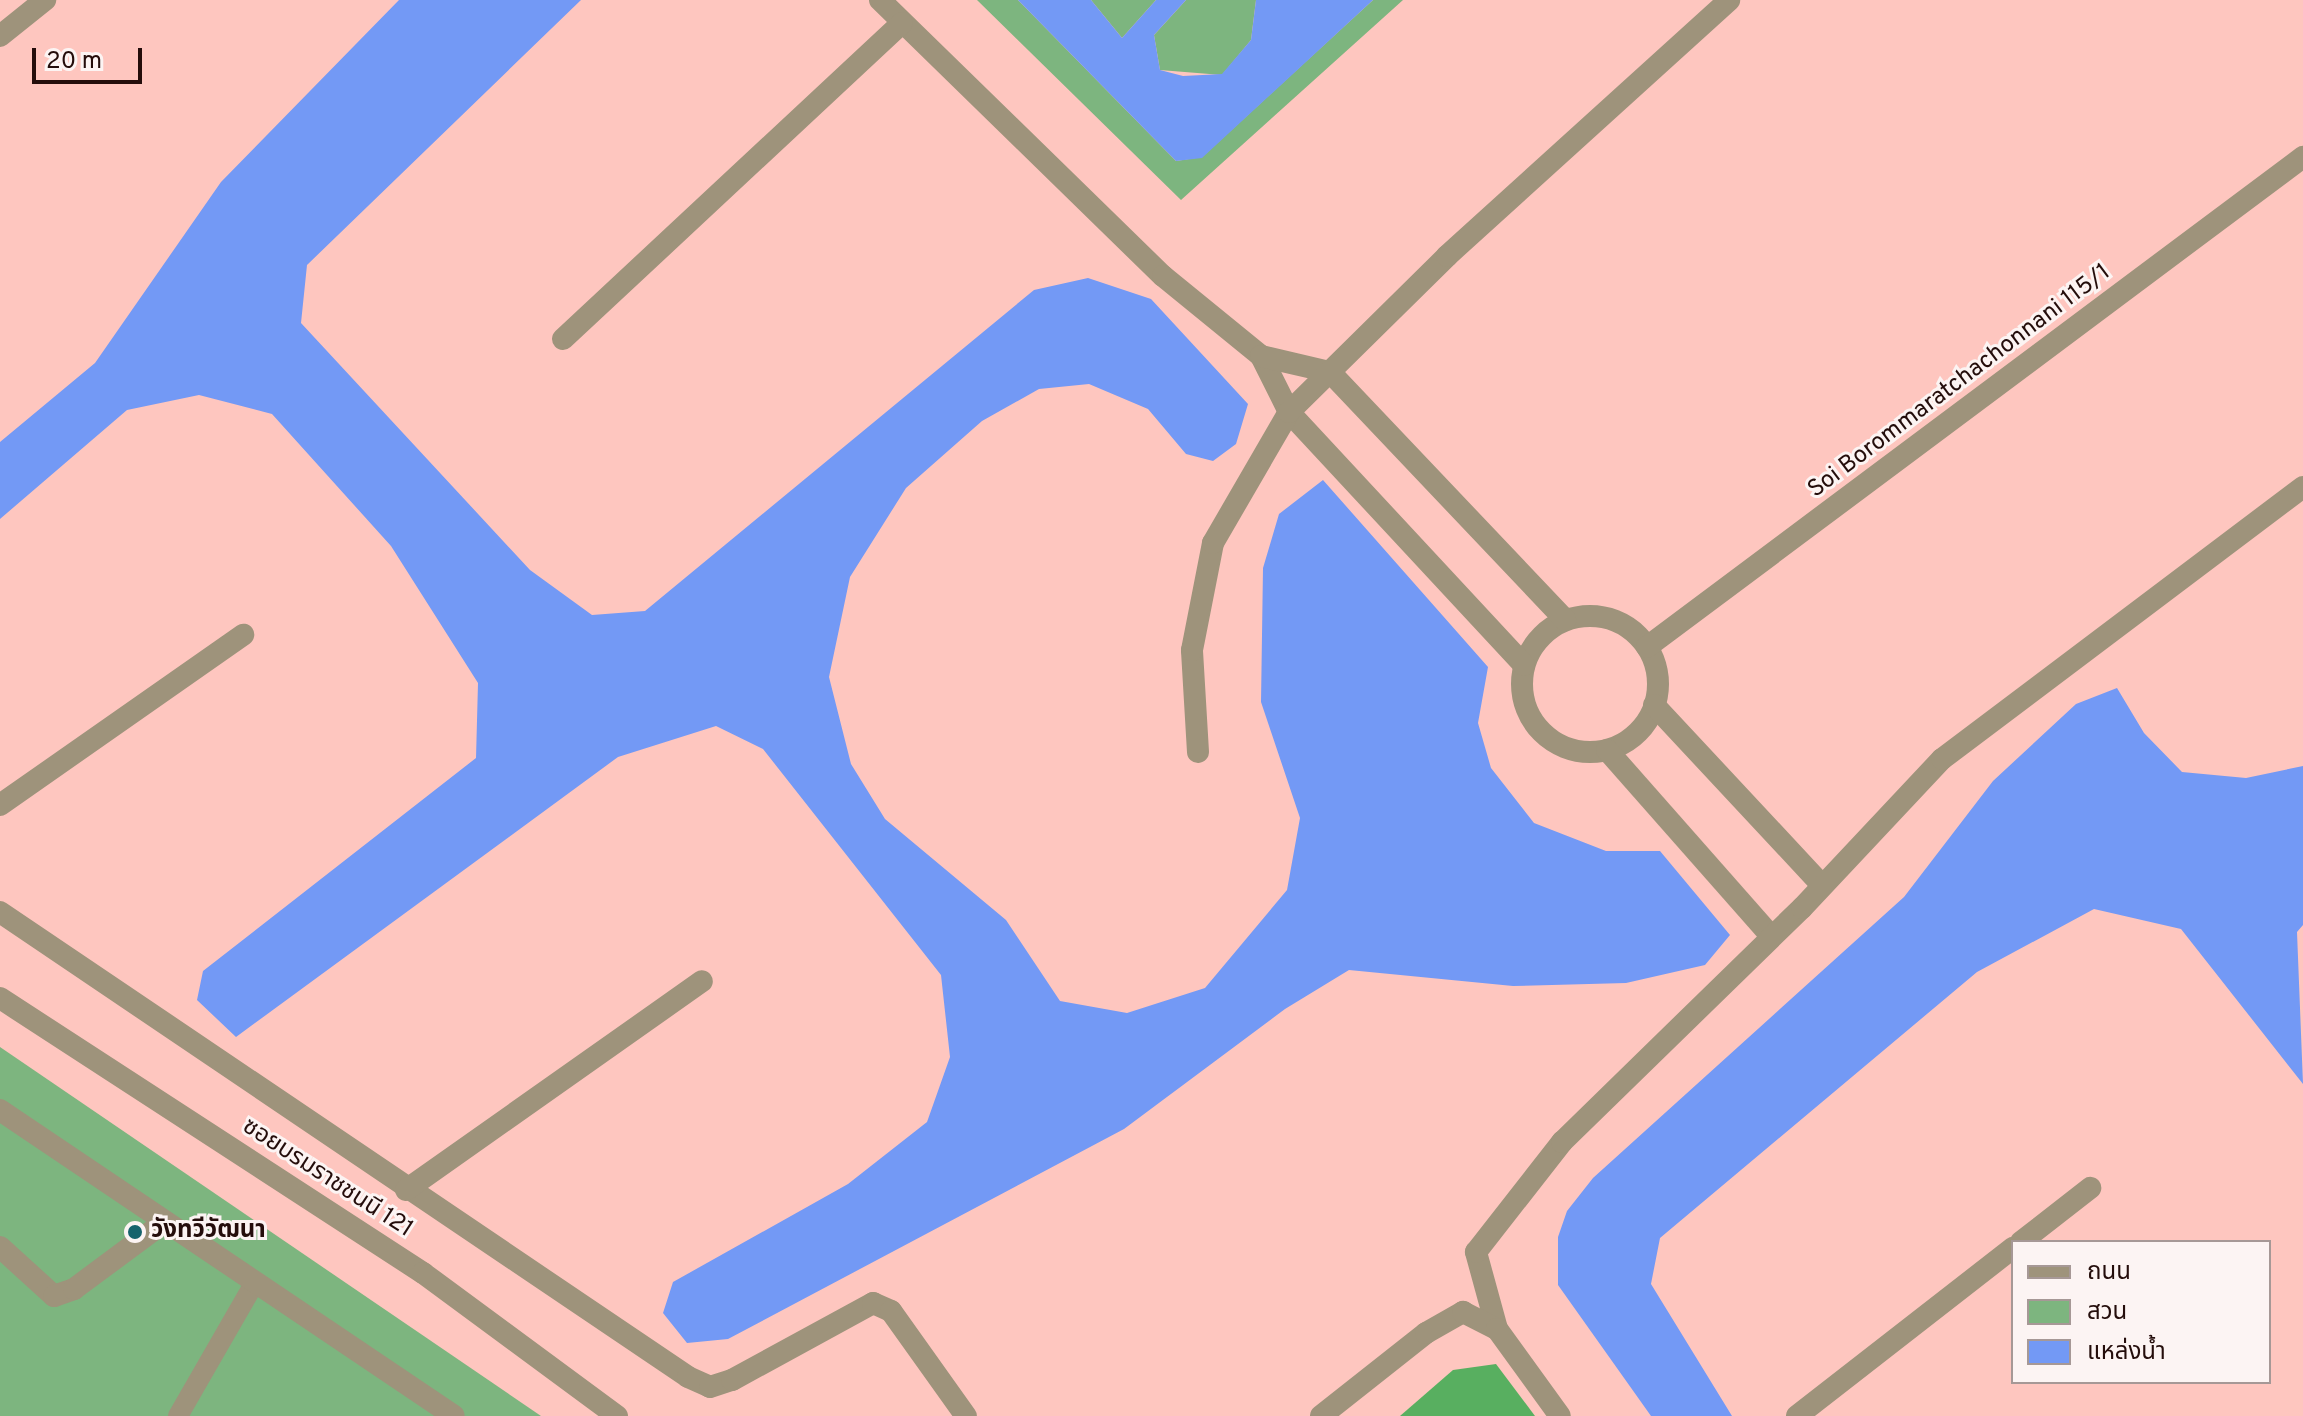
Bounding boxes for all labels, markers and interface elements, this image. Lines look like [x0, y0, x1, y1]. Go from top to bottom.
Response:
scale bar [36, 32, 146, 82]
text: 20 m [46, 47, 102, 77]
street label: Soi Borommaratchachonnani 115/1 [1803, 259, 2117, 505]
street label: ซอยบรมราชชนนี 121 [236, 1113, 418, 1245]
place label: วังทวีวัฒนา [151, 1218, 266, 1246]
marker: วังทวีวัฒนา [126, 1223, 144, 1241]
legend [2011, 1240, 2271, 1384]
text: ถนน [2087, 1258, 2131, 1288]
text: สวน [2087, 1298, 2127, 1328]
text: แหล่งน้ำ [2087, 1338, 2166, 1368]

